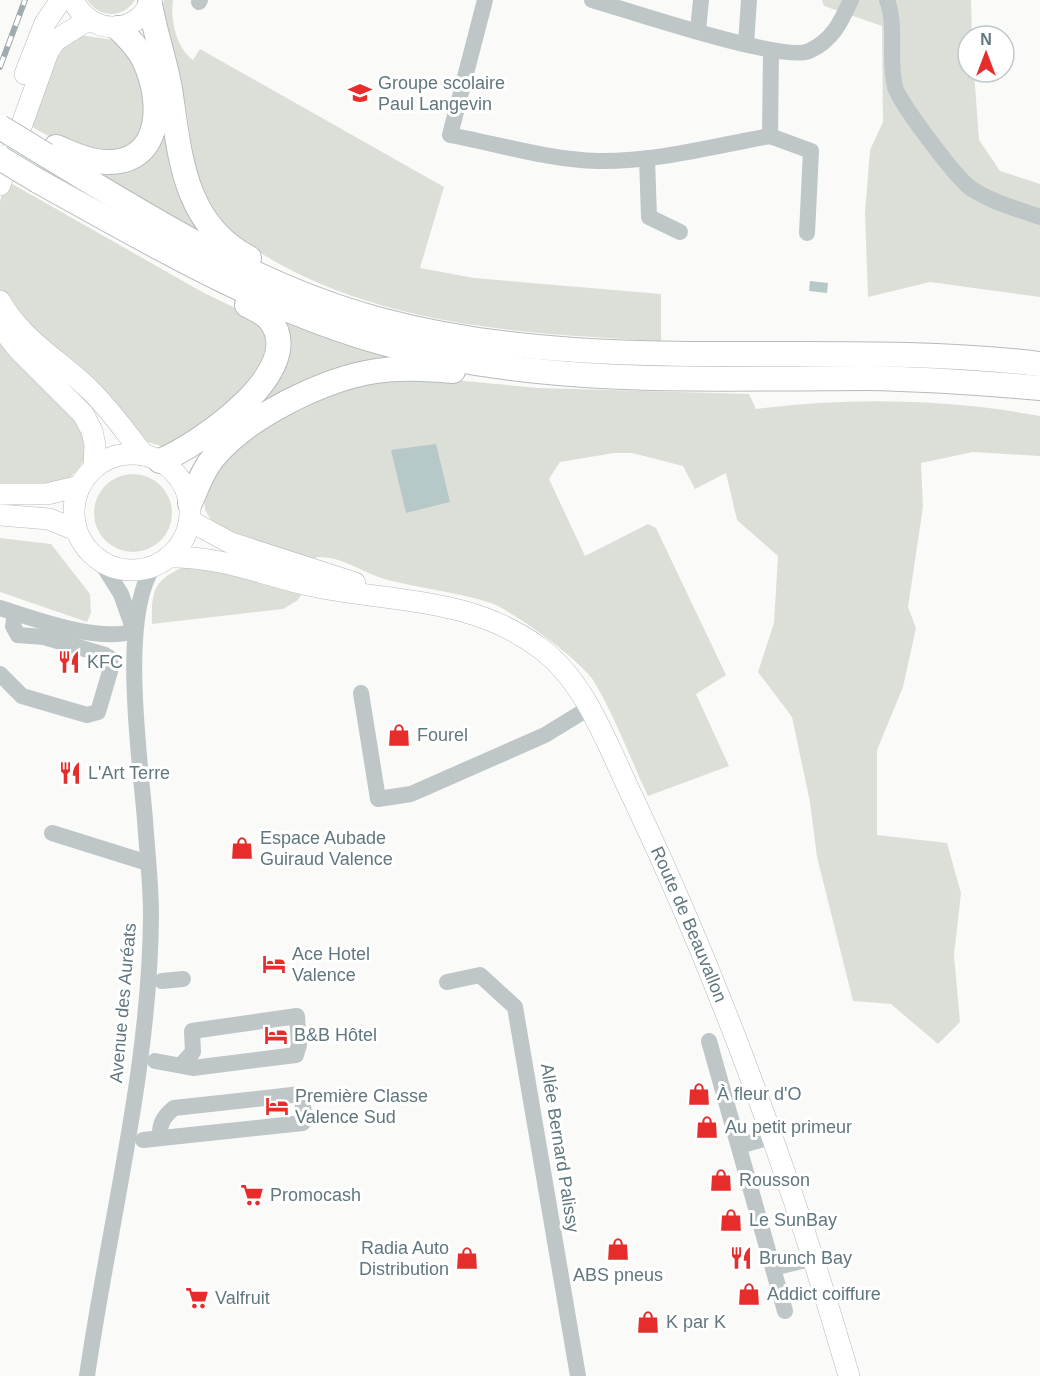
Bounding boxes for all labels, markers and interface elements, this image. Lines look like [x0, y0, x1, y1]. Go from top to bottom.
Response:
north arrow [956, 24, 1016, 84]
text: N [980, 31, 992, 48]
place label: Groupe scolaire Paul Langevin [378, 73, 505, 114]
school or university icon: Groupe scolaire Paul Langevin [347, 80, 373, 106]
restaurant icon: KFC [56, 649, 82, 675]
place label: KFC [87, 652, 123, 672]
shop icon: Fourel [386, 722, 412, 748]
place label: Fourel [417, 725, 468, 745]
restaurant icon: L'Art Terre [57, 760, 83, 786]
place label: L'Art Terre [88, 763, 170, 783]
place label: Espace Aubade Guiraud Valence [260, 828, 393, 869]
shop icon: Espace Aubade Guiraud Valence [229, 835, 255, 861]
street label: Route de Beauvallon [647, 843, 731, 1005]
street label: Avenue des Auréats [106, 922, 140, 1084]
place label: Ace Hotel Valence [292, 944, 370, 985]
hotel icon: Ace Hotel Valence [261, 951, 287, 977]
hotel icon: B&B Hôtel [263, 1022, 289, 1048]
place label: B&B Hôtel [294, 1025, 377, 1045]
street label: Allée Bernard Palissy [537, 1062, 583, 1234]
shop icon: À fleur d'O [686, 1081, 712, 1107]
place label: À fleur d'O [717, 1084, 801, 1104]
place label: Première Classe Valence Sud [295, 1086, 428, 1127]
hotel icon: Première Classe Valence Sud [264, 1093, 290, 1119]
shop icon: Au petit primeur [694, 1114, 720, 1140]
place label: Au petit primeur [725, 1117, 852, 1137]
shop icon: Rousson [708, 1167, 734, 1193]
place label: Rousson [739, 1170, 810, 1190]
supermarket icon: Promocash [239, 1182, 265, 1208]
place label: Promocash [270, 1185, 361, 1205]
shop icon: Le SunBay [718, 1207, 744, 1233]
place label: Le SunBay [749, 1210, 837, 1230]
shop icon: ABS pneus [605, 1236, 631, 1262]
place label: Radia Auto Distribution [359, 1238, 449, 1279]
shop icon: Radia Auto Distribution [454, 1245, 480, 1271]
restaurant icon: Brunch Bay [728, 1245, 754, 1271]
place label: Brunch Bay [759, 1248, 852, 1268]
place label: ABS pneus [573, 1265, 663, 1285]
shop icon: Addict coiffure [736, 1281, 762, 1307]
place label: Addict coiffure [767, 1284, 881, 1304]
supermarket icon: Valfruit [184, 1285, 210, 1311]
place label: Valfruit [215, 1288, 270, 1308]
shop icon: K par K [635, 1309, 661, 1335]
place label: K par K [666, 1312, 726, 1332]

